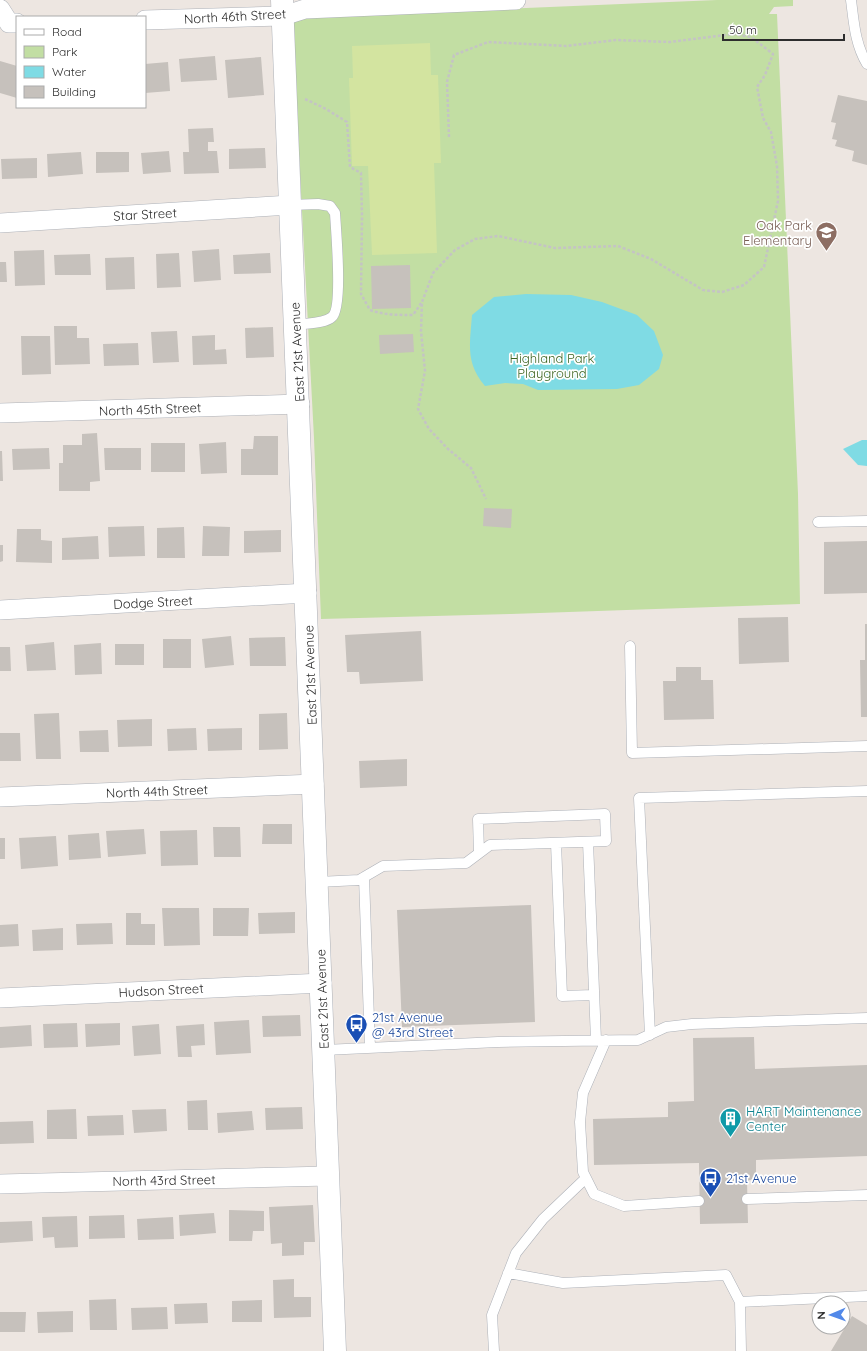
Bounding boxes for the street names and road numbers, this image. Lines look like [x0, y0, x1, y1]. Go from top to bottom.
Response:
street label: North 46th Street [183, 5, 287, 27]
street label: Star Street [113, 204, 177, 224]
street label: East 21st Avenue [286, 302, 308, 402]
street label: North 45th Street [98, 399, 202, 419]
street label: Dodge Street [113, 592, 193, 612]
street label: East 21st Avenue [300, 625, 320, 725]
street label: North 44th Street [106, 781, 208, 801]
street label: East 21st Avenue [312, 949, 332, 1049]
street label: Hudson Street [118, 980, 204, 1000]
street label: North 43rd Street [112, 1171, 216, 1189]

